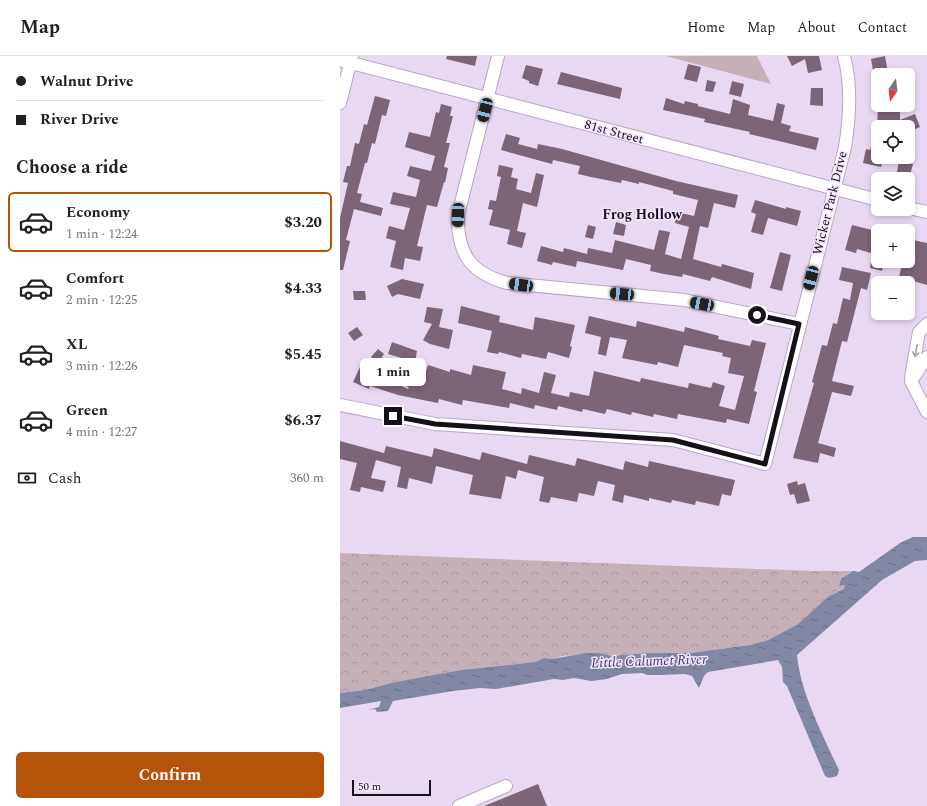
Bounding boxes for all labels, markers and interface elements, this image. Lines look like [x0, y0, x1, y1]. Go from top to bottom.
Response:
text: Map [20, 13, 60, 42]
text: Home [687, 17, 725, 38]
text: Map [747, 17, 775, 38]
text: About [797, 17, 836, 38]
text: Contact [858, 17, 907, 38]
north arrow [871, 68, 915, 112]
map controls [871, 68, 915, 320]
text: Walnut Drive [40, 70, 133, 93]
car [476, 97, 494, 123]
text: River Drive [40, 108, 119, 131]
street label: 81st Street [582, 115, 646, 150]
button: locate [871, 120, 915, 164]
street label: Wicker Park Drive [807, 149, 853, 257]
text: Choose a ride [16, 154, 128, 181]
button: layers [871, 172, 915, 216]
text: Economy [66, 201, 130, 224]
car [452, 203, 464, 227]
icon: car [18, 204, 54, 240]
district label: Frog Hollow [602, 204, 683, 225]
text: $3.20 [284, 211, 322, 234]
text: 1 min · 12:24 [66, 224, 138, 244]
button: + [871, 224, 915, 268]
car [802, 265, 820, 291]
text: Comfort [66, 267, 124, 290]
icon: car [18, 270, 54, 306]
button: − [871, 276, 915, 320]
text: $4.33 [284, 277, 322, 300]
car [508, 277, 534, 293]
car [610, 287, 634, 301]
text: 2 min · 12:25 [66, 290, 138, 310]
car [689, 296, 715, 312]
route start [748, 306, 766, 324]
text: XL [66, 333, 87, 356]
icon: car [18, 336, 54, 372]
text: $5.45 [284, 343, 322, 366]
one-way arrow [912, 344, 920, 357]
text: 3 min · 12:26 [66, 356, 138, 376]
callout: 1 min [360, 358, 426, 386]
text: 1 min [376, 362, 410, 382]
text: Green [66, 399, 108, 422]
icon: car [18, 402, 54, 438]
route end [384, 407, 402, 425]
text: $6.37 [284, 409, 322, 432]
text: 4 min · 12:27 [66, 422, 138, 442]
icon: cash [16, 467, 38, 489]
text: Cash [48, 467, 81, 490]
text: 360 m [290, 468, 324, 488]
water label: Little Calumet River [591, 648, 707, 674]
button: Confirm [16, 752, 324, 798]
scale bar [352, 778, 431, 797]
text: 50 m [358, 778, 381, 795]

